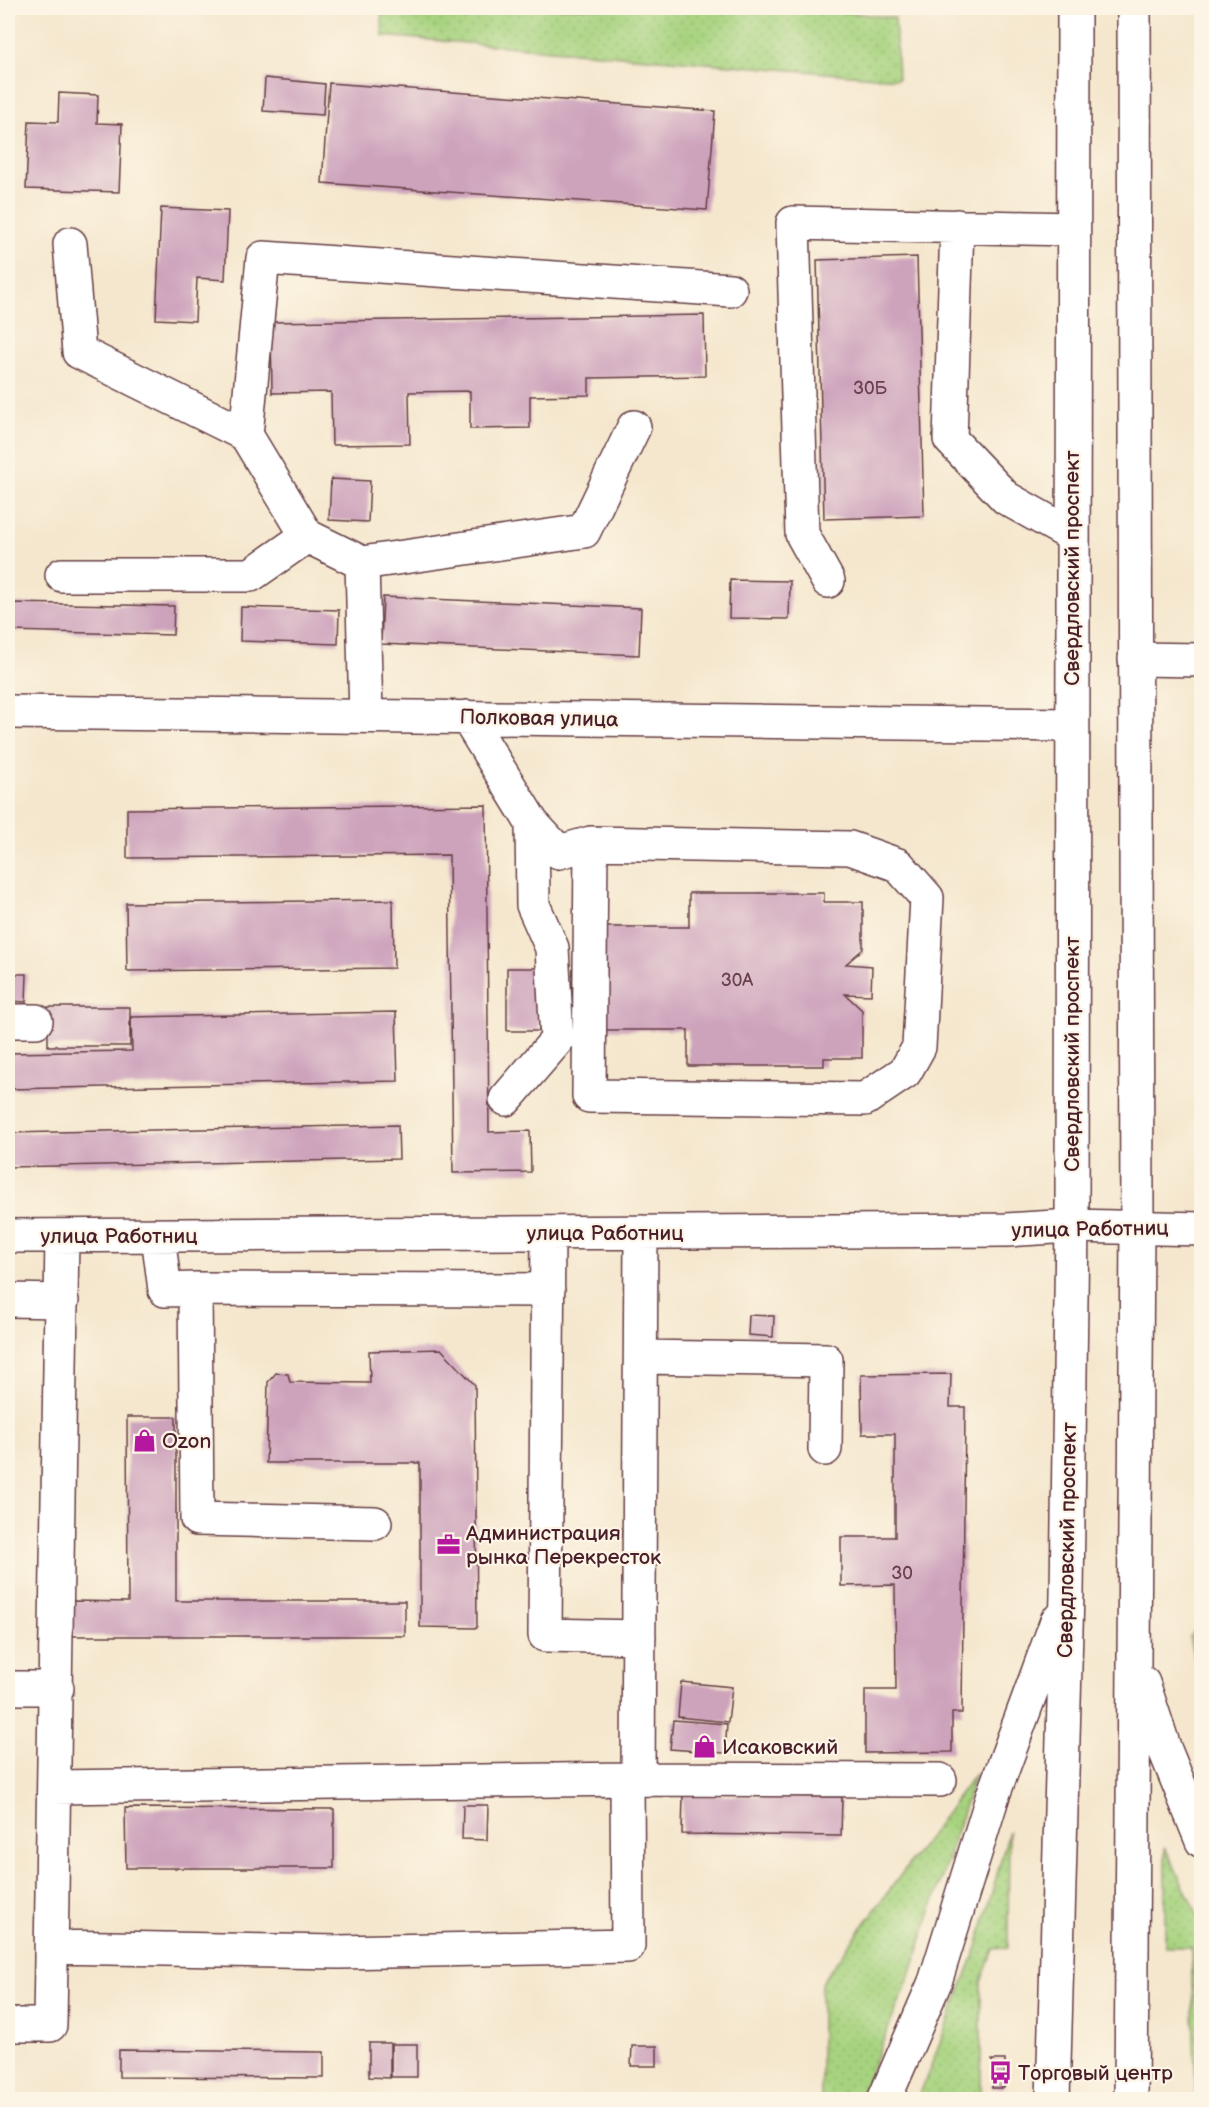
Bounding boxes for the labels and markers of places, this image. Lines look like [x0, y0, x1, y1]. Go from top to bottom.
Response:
shop icon: Ozon [131, 1428, 157, 1454]
place label: Ozon [162, 1429, 211, 1454]
place label: Администрация рынка Перекресток [465, 1521, 661, 1570]
office icon: Администрация рынка Перекресток [435, 1532, 461, 1558]
shop icon: Исаковский [691, 1734, 717, 1760]
place label: Исаковский [722, 1735, 838, 1760]
bus stop icon: Торговый центр [987, 2060, 1013, 2086]
place label: Торговый центр [1018, 2061, 1173, 2086]

